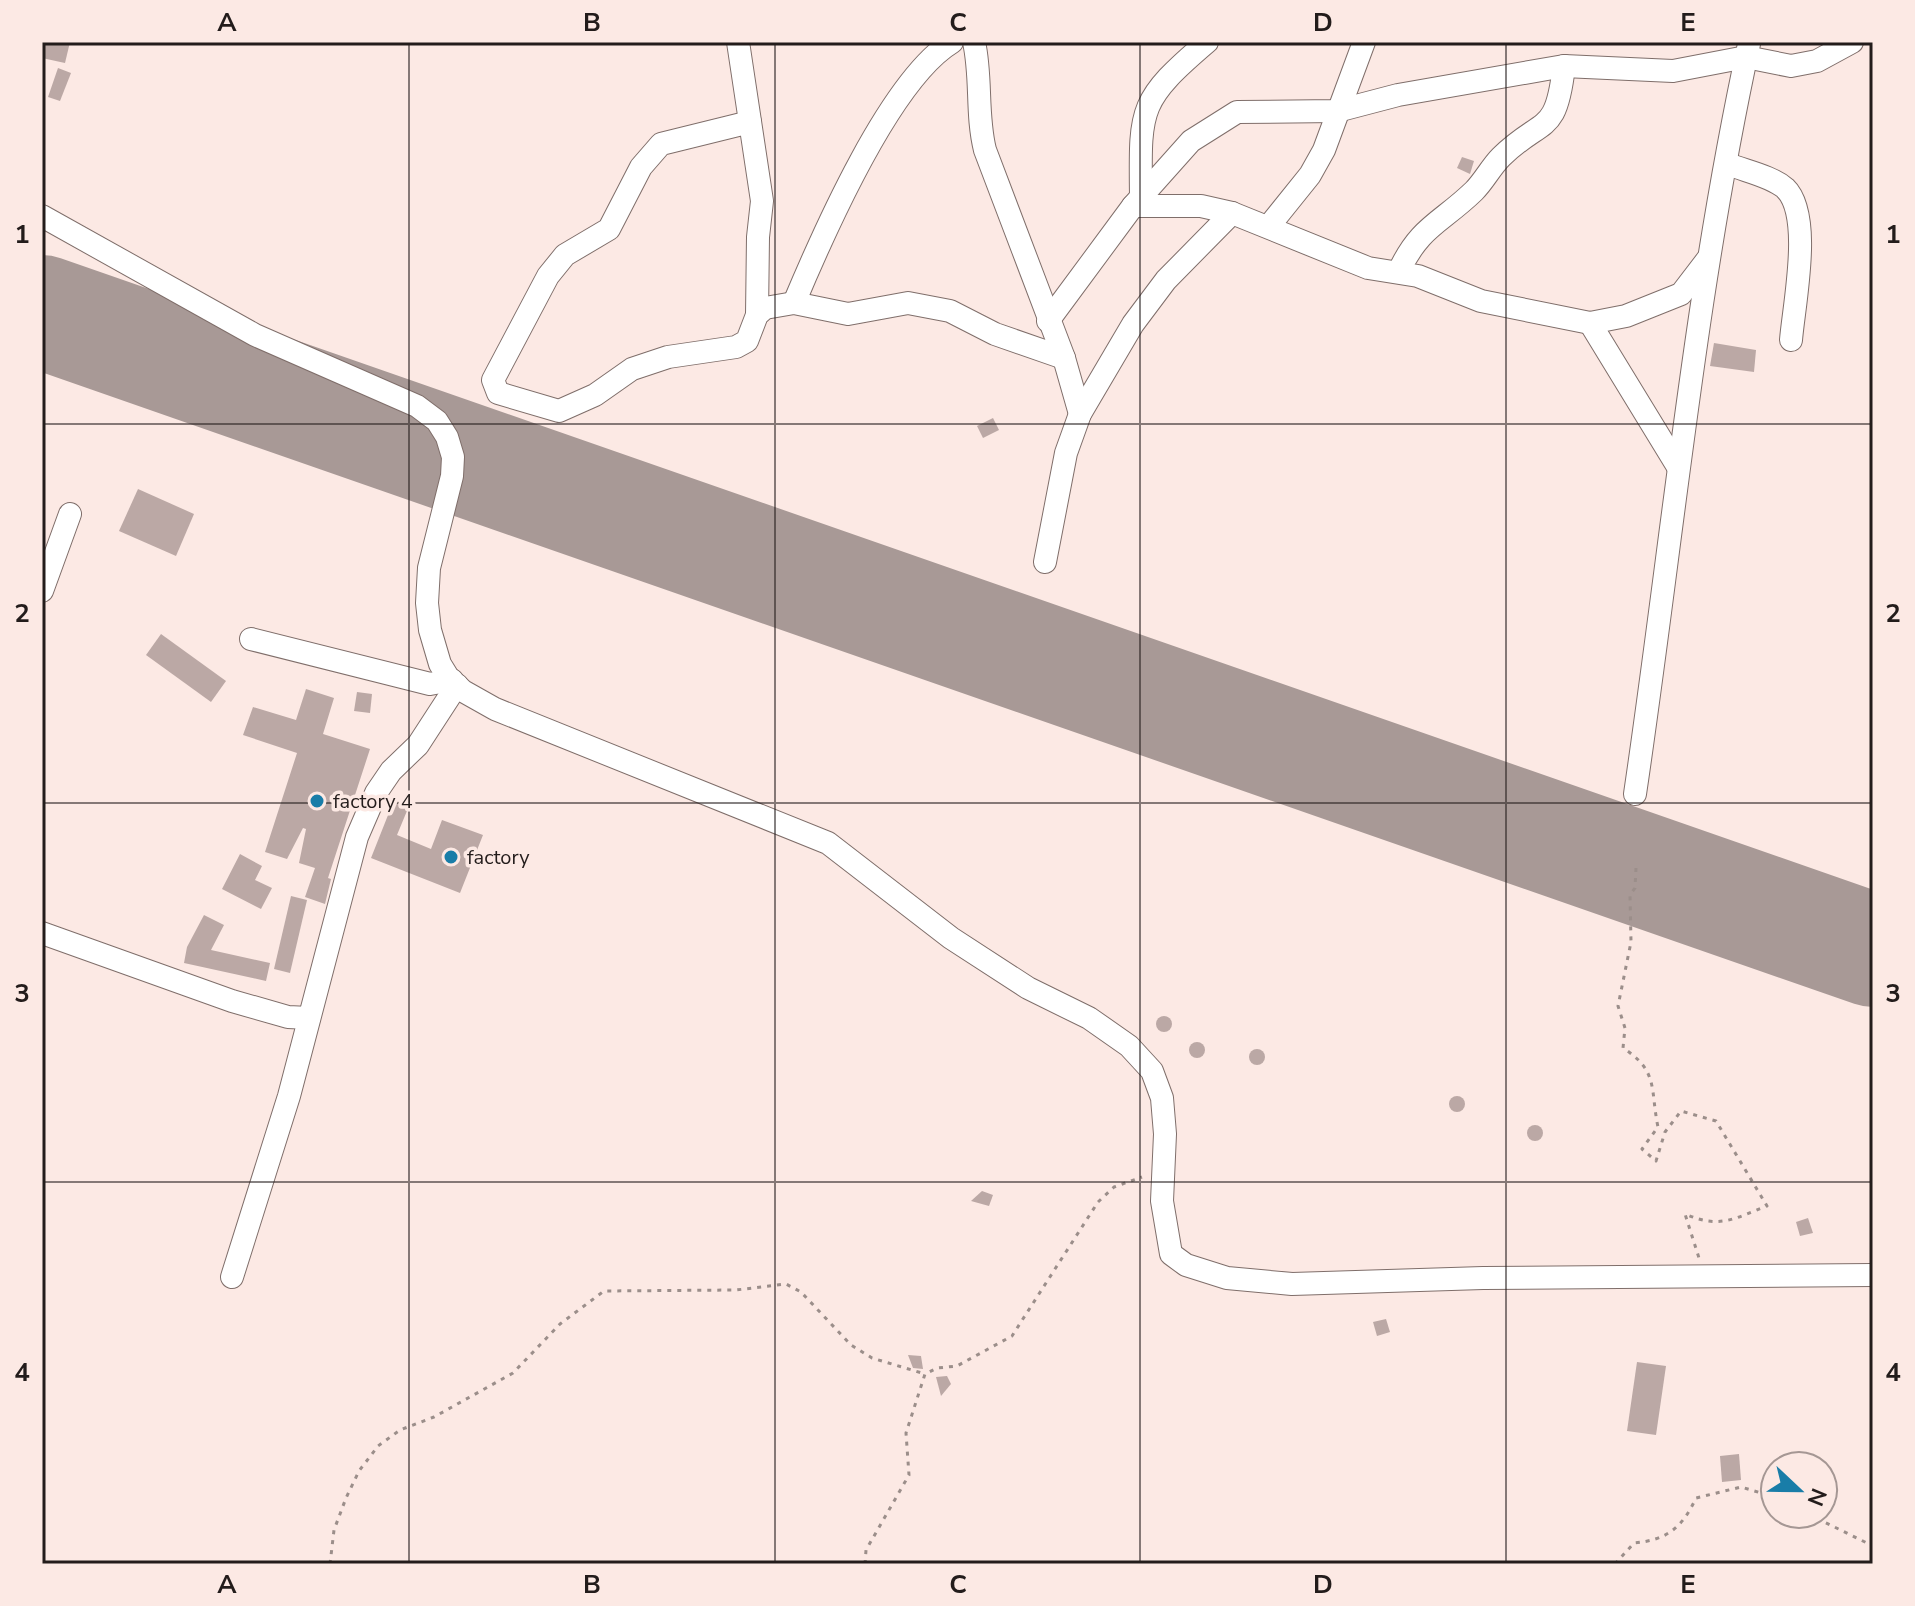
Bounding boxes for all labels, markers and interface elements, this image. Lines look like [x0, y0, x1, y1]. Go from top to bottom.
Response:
text: A [217, 5, 237, 40]
text: B [583, 5, 601, 40]
text: C [949, 5, 967, 40]
text: D [1313, 5, 1333, 40]
text: E [1680, 5, 1696, 40]
text: 1 [14, 217, 30, 252]
text: 1 [1885, 217, 1901, 252]
text: 2 [14, 596, 30, 631]
text: 2 [1885, 596, 1901, 631]
place label: factory 4 [333, 788, 413, 815]
marker: factory 4 [308, 792, 326, 810]
place label: factory [467, 844, 530, 871]
marker: factory [442, 848, 460, 866]
text: 3 [14, 976, 30, 1011]
text: 3 [1885, 976, 1901, 1011]
text: 4 [14, 1355, 30, 1390]
text: 4 [1885, 1355, 1901, 1390]
north arrow [1759, 1450, 1839, 1530]
text: N [1800, 1484, 1834, 1510]
text: A [217, 1567, 237, 1602]
text: B [583, 1567, 601, 1602]
text: C [949, 1567, 967, 1602]
text: D [1313, 1567, 1333, 1602]
text: E [1680, 1567, 1696, 1602]

